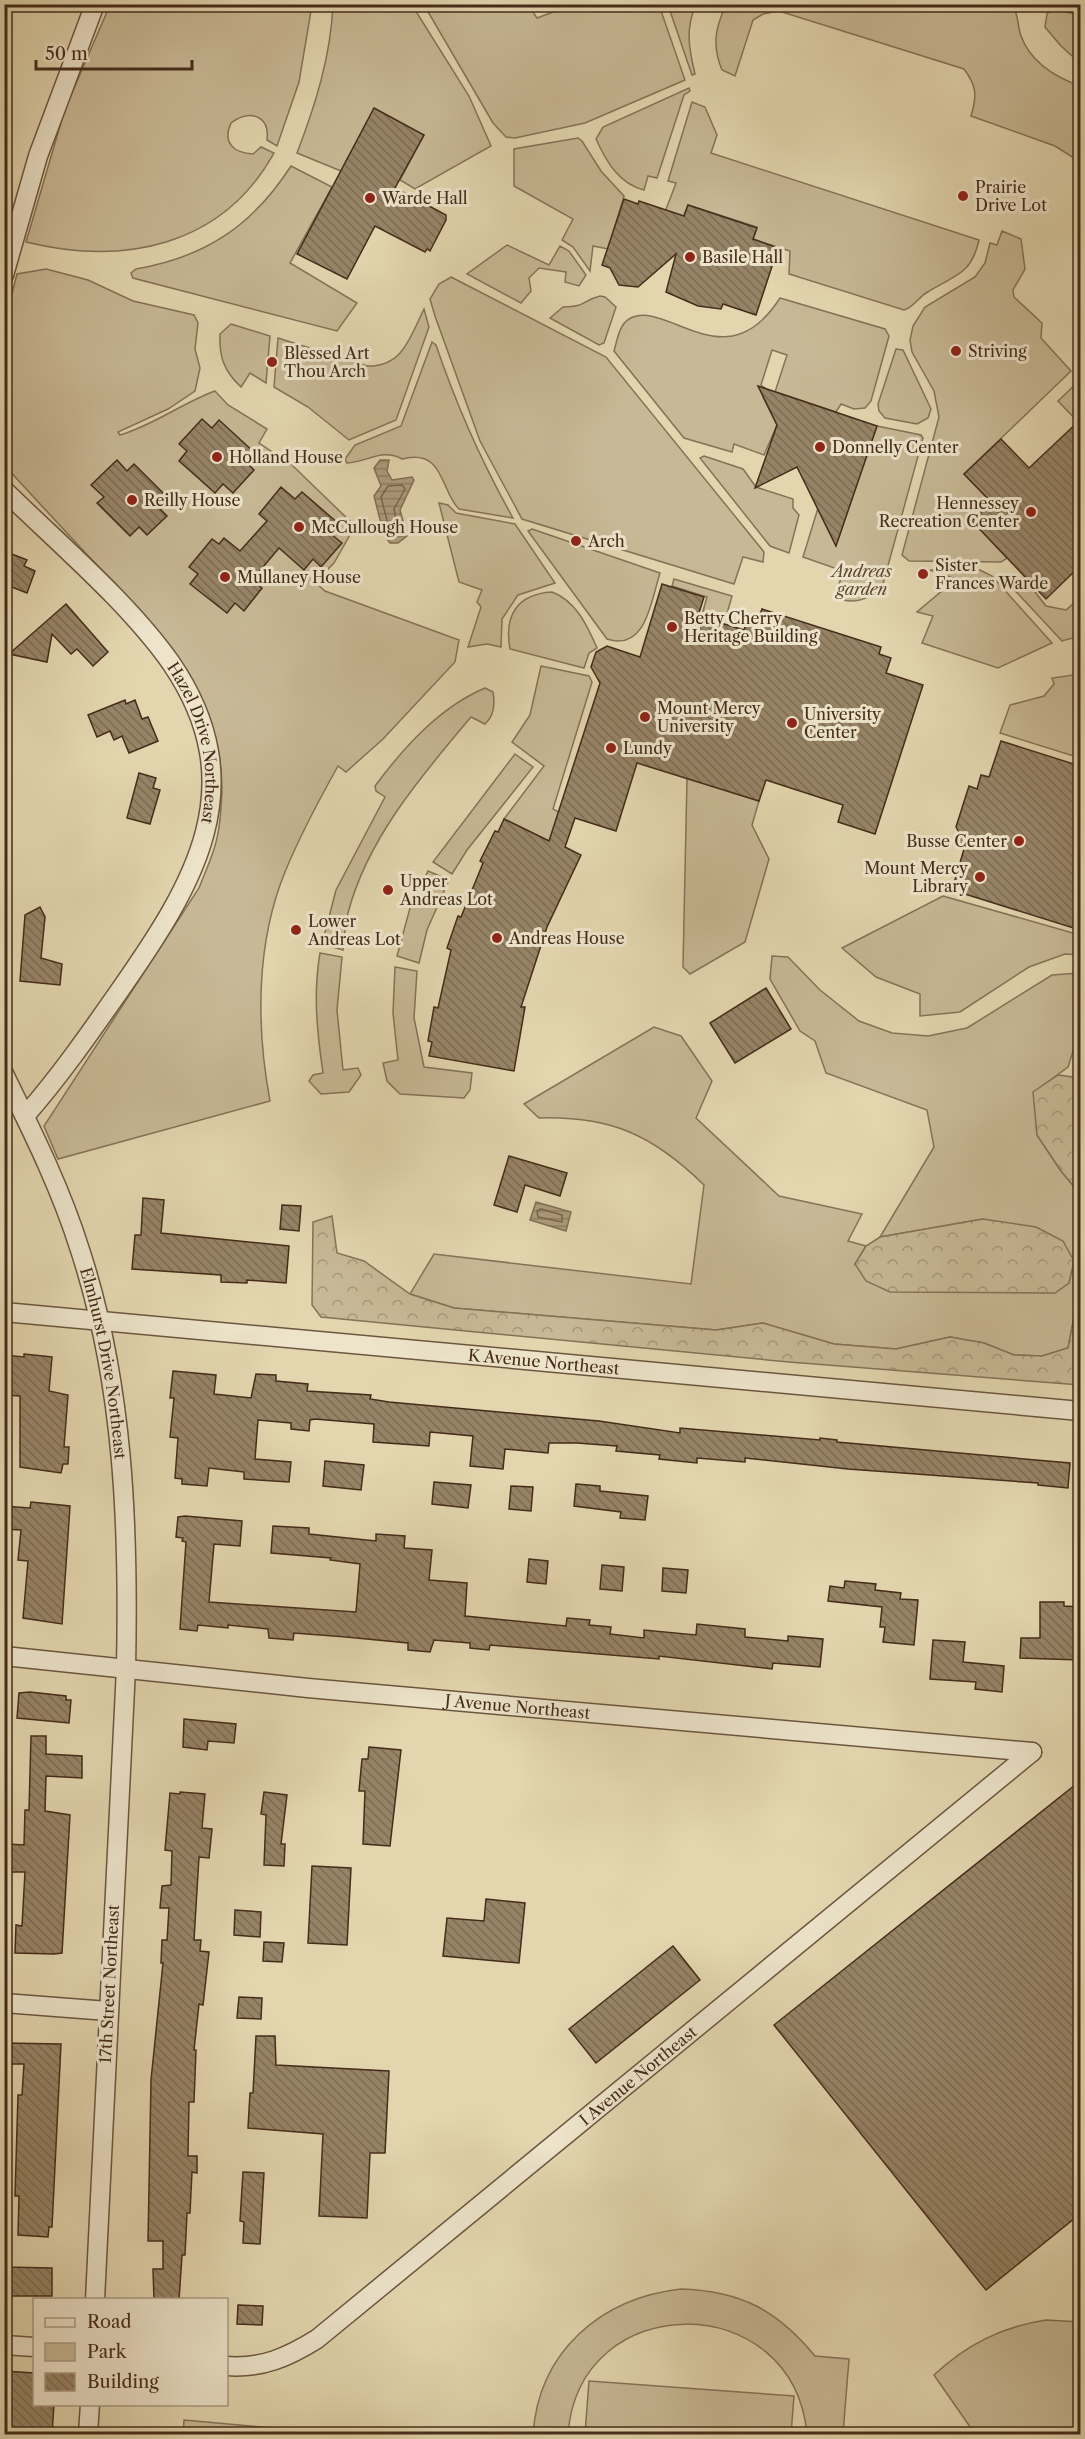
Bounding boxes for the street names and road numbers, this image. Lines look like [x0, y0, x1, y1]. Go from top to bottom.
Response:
street label: Hazel Drive Northeast [163, 658, 222, 826]
street label: Elmhurst Drive Northeast [76, 1265, 131, 1460]
street label: K Avenue Northeast [467, 1345, 621, 1379]
street label: J Avenue Northeast [441, 1690, 591, 1723]
street label: 17th Street Northeast [95, 1904, 123, 2064]
street label: I Avenue Northeast [575, 2021, 701, 2130]

